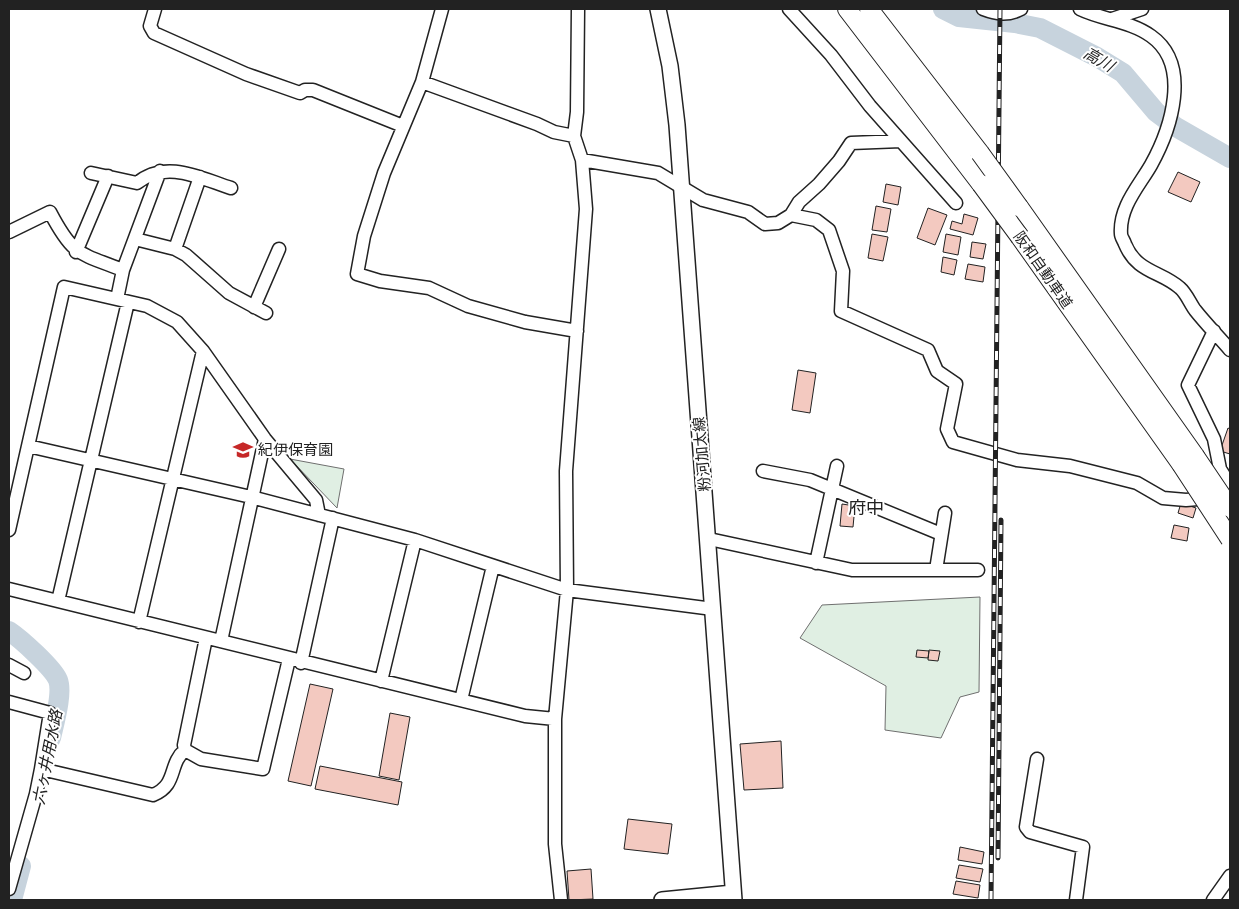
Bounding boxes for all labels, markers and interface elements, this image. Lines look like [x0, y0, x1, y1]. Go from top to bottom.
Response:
water label: 高川 [1080, 43, 1119, 77]
street label: 阪和自動車道 [1011, 228, 1076, 311]
street label: 粉河加太線 [690, 416, 713, 492]
school or university icon: 紀伊保育園 [232, 439, 254, 461]
place label: 紀伊保育園 [258, 441, 333, 458]
district label: 府中 [848, 497, 884, 518]
water label: 六ヶ井用水路 [29, 706, 66, 806]

